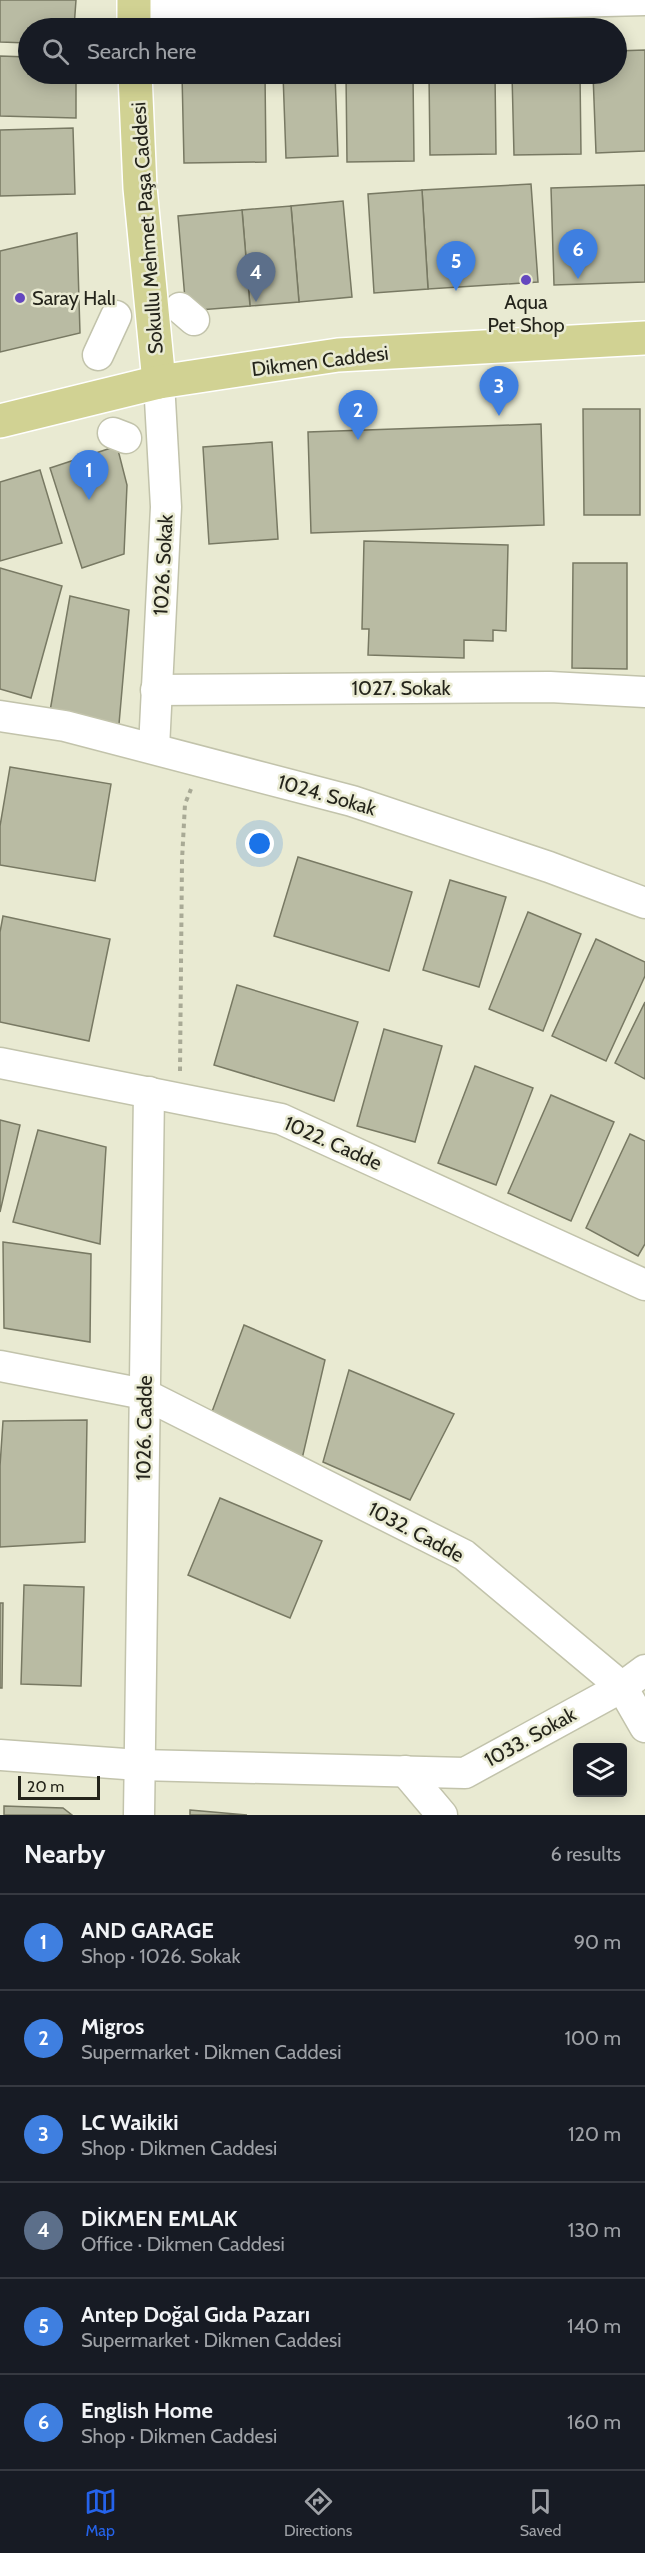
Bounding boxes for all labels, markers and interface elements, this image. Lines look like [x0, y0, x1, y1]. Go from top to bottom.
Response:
search box [18, 18, 627, 84]
icon: search [39, 35, 72, 68]
text: Search here [87, 38, 196, 65]
street label: Sokullu Mehmet Paşa Caddesi [126, 101, 168, 355]
pin: 6 [558, 230, 598, 279]
pin: 5 [436, 242, 476, 291]
pin: 4 [236, 252, 276, 302]
marker: Aqua Pet Shop [519, 273, 533, 287]
place label: Saray Halı [32, 286, 116, 310]
place label: Aqua Pet Shop [487, 290, 565, 337]
marker: Saray Halı [13, 291, 27, 305]
street label: Dikmen Caddesi [250, 341, 390, 381]
pin: 3 [480, 366, 518, 416]
pin: 2 [338, 390, 378, 440]
pin: 1 [70, 450, 109, 500]
street label: 1026. Sokak [148, 514, 178, 616]
street label: 1027. Sokak [352, 676, 451, 700]
street label: 1024. Sokak [275, 770, 379, 820]
your location [245, 829, 274, 858]
street label: 1022. Cadde [280, 1111, 386, 1175]
street label: 1026. Cadde [131, 1375, 157, 1481]
street label: 1032. Cadde [364, 1497, 468, 1567]
street label: 1033. Sokak [480, 1702, 580, 1772]
map controls [573, 1743, 627, 1797]
button: layers [573, 1743, 627, 1797]
scale bar [18, 1773, 100, 1800]
text: 20 m [27, 1777, 64, 1796]
text: Nearby [24, 1838, 105, 1870]
text: 6 results [550, 1842, 621, 1866]
text: AND GARAGE [81, 1917, 214, 1944]
text: 1 [40, 1930, 47, 1954]
text: 90 m [574, 1930, 621, 1954]
text: Shop · 1026. Sokak [81, 1944, 240, 1968]
text: Migros [81, 2013, 144, 2040]
text: 2 [38, 2026, 49, 2050]
text: 100 m [565, 2026, 621, 2050]
text: Supermarket · Dikmen Caddesi [81, 2040, 341, 2064]
text: LC Waikiki [81, 2109, 179, 2136]
text: 3 [38, 2122, 49, 2146]
text: 120 m [568, 2122, 621, 2146]
text: Shop · Dikmen Caddesi [81, 2136, 277, 2160]
text: DİKMEN EMLAK [81, 2205, 237, 2232]
text: 4 [37, 2218, 50, 2242]
text: 130 m [568, 2218, 621, 2242]
text: Office · Dikmen Caddesi [81, 2232, 285, 2256]
text: Antep Doğal Gıda Pazarı [81, 2301, 310, 2328]
text: 5 [38, 2314, 49, 2338]
text: 140 m [567, 2314, 621, 2338]
text: Supermarket · Dikmen Caddesi [81, 2328, 341, 2352]
text: English Home [81, 2397, 213, 2424]
text: 6 [38, 2410, 49, 2434]
text: 160 m [567, 2410, 621, 2434]
text: Shop · Dikmen Caddesi [81, 2424, 277, 2448]
tab: Map [84, 2485, 117, 2540]
tab: Directions [284, 2485, 352, 2540]
tab: Saved [520, 2485, 561, 2540]

